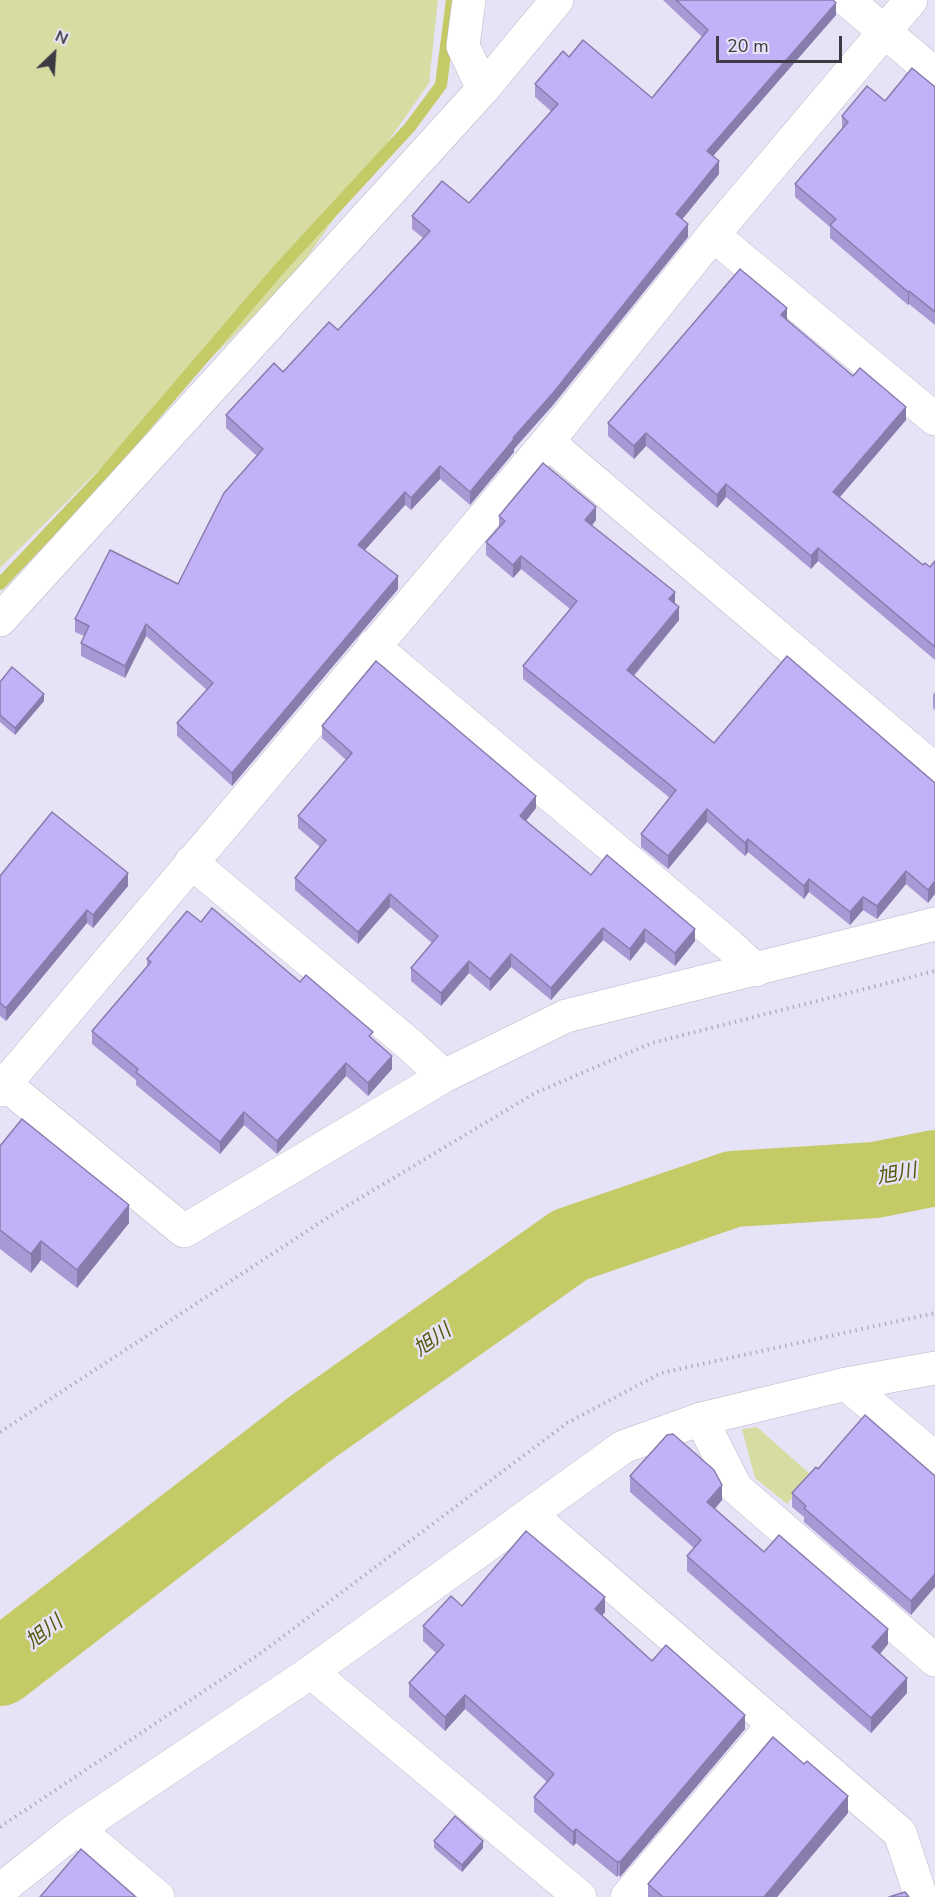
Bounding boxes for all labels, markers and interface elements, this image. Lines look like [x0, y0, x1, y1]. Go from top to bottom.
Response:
north arrow [24, 24, 84, 84]
scale bar [719, 24, 845, 62]
text: N [52, 25, 72, 50]
text: 20 m [727, 34, 769, 58]
water label: 旭川 [875, 1160, 919, 1190]
water label: 旭川 [410, 1320, 456, 1362]
water label: 旭川 [22, 1611, 68, 1655]

